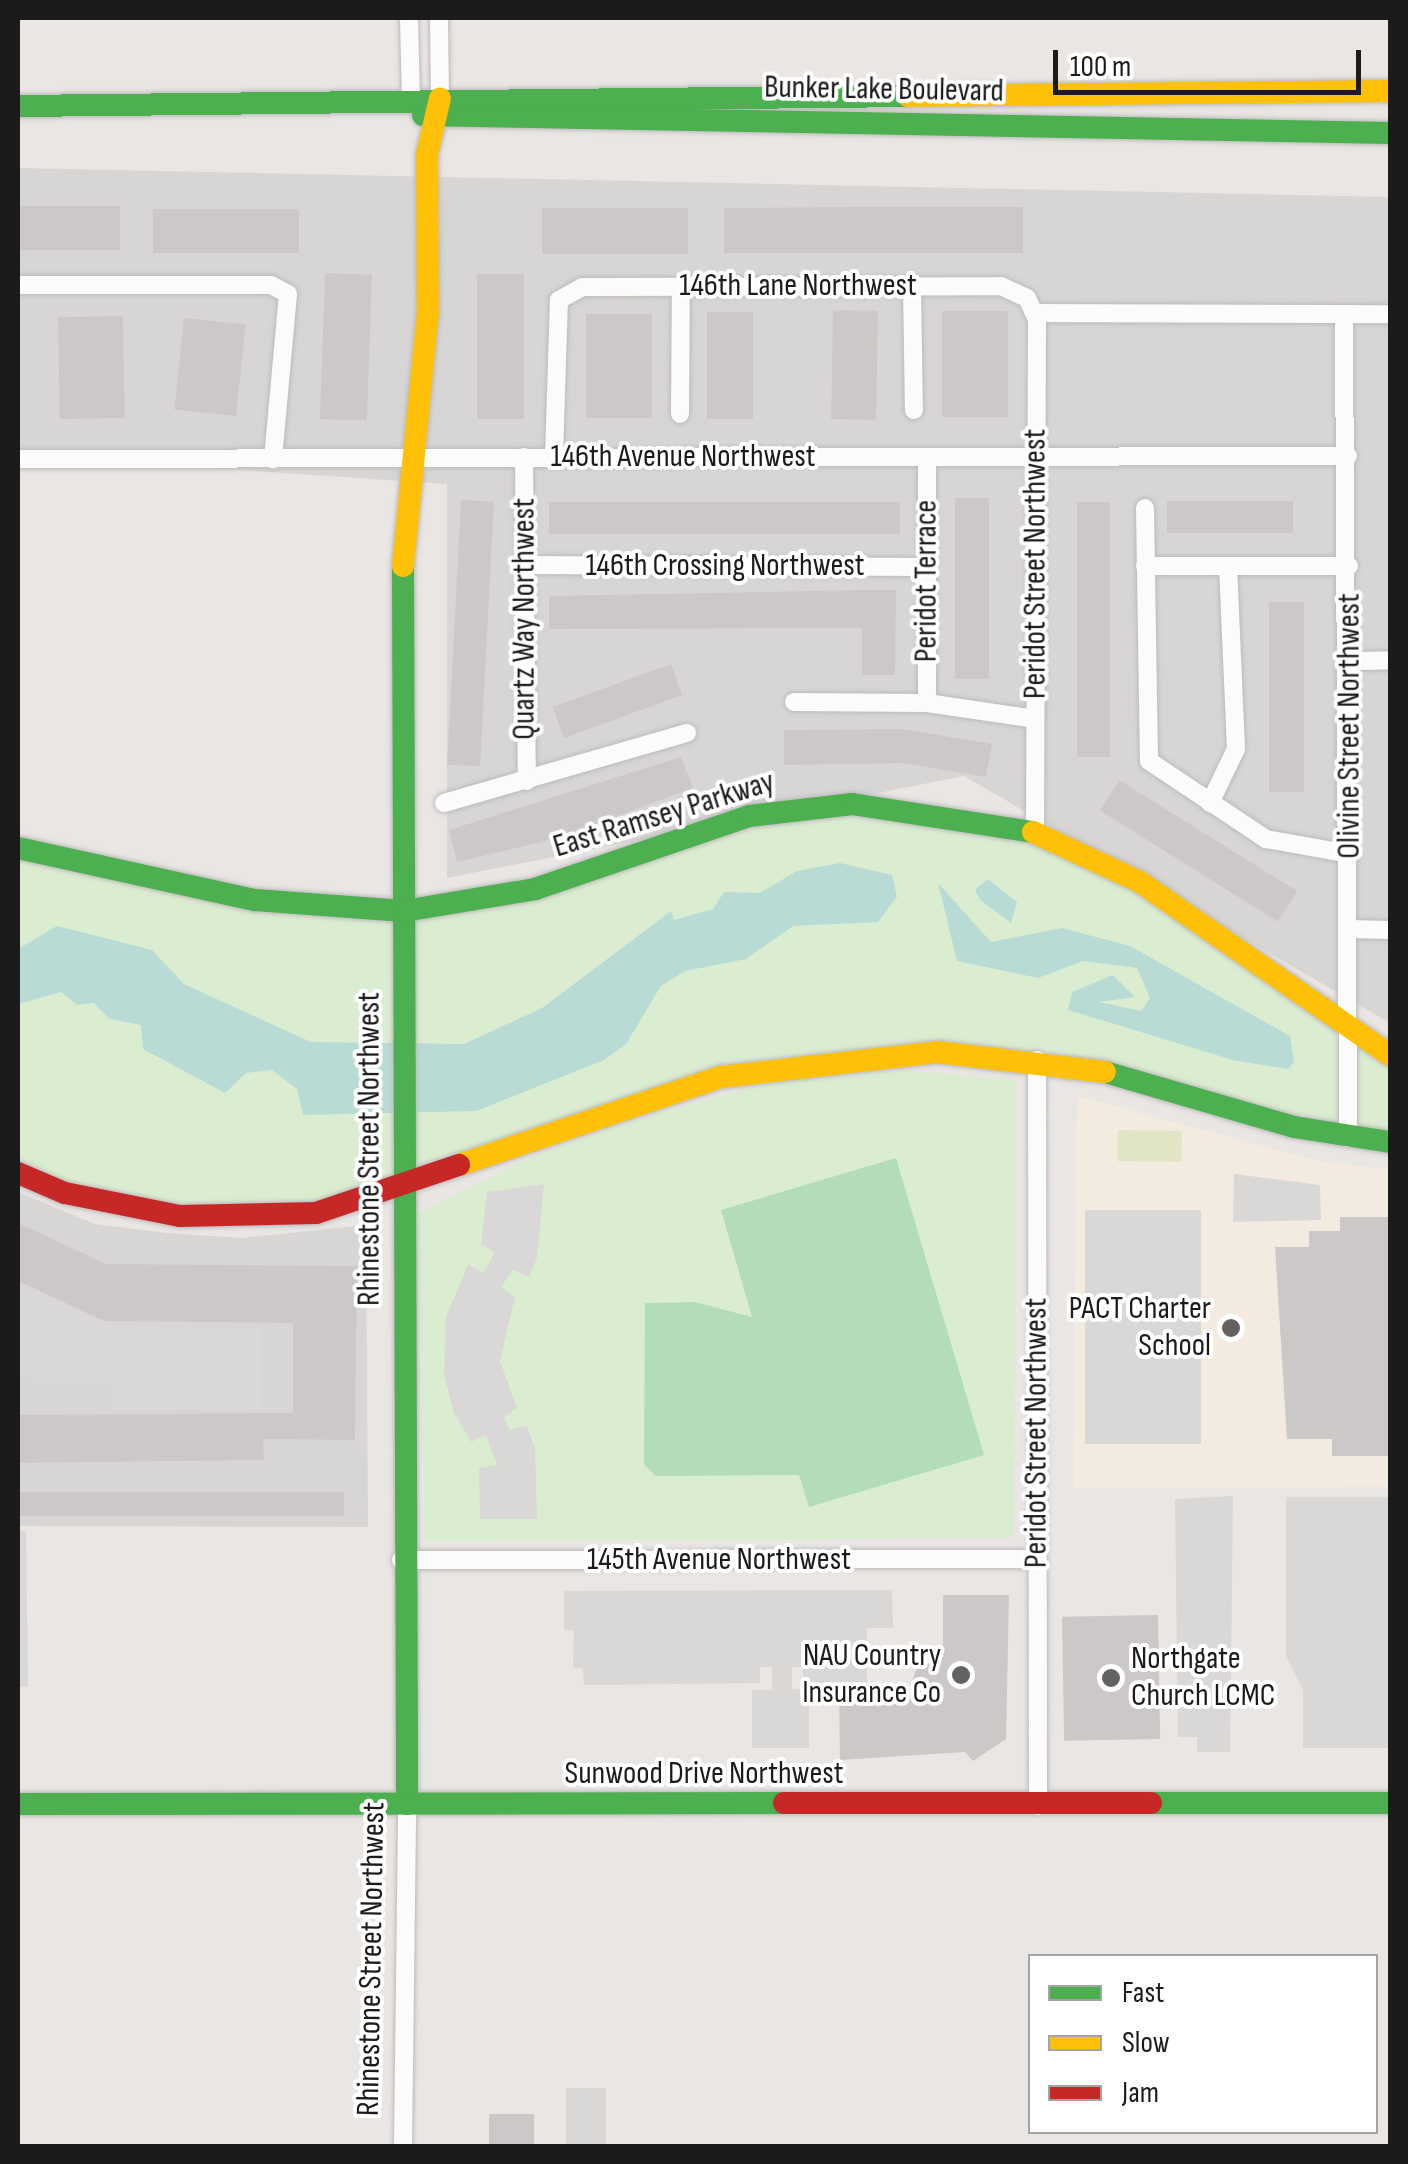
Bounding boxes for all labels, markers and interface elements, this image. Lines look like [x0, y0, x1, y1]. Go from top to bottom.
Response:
scale bar [1058, 30, 1366, 92]
text: 100 m [1070, 49, 1131, 85]
street label: Bunker Lake Boulevard [764, 69, 1004, 111]
street label: 146th Lane Northwest [679, 267, 917, 305]
street label: Peridot Street Northwest [1017, 429, 1055, 699]
street label: 146th Avenue Northwest [550, 438, 816, 476]
street label: Quartz Way Northwest [506, 498, 544, 740]
street label: Peridot Terrace [908, 500, 946, 662]
street label: 146th Crossing Northwest [585, 547, 865, 585]
street label: Olivine Street Northwest [1331, 593, 1369, 859]
street label: East Ramsey Parkway [549, 763, 779, 867]
street label: Rhinestone Street Northwest [351, 992, 389, 1306]
place label: PACT Charter School [1069, 1291, 1211, 1366]
street label: Peridot Street Northwest [1018, 1298, 1056, 1568]
marker: PACT Charter School [1220, 1317, 1242, 1339]
street label: 145th Avenue Northwest [587, 1541, 851, 1579]
place label: NAU Country Insurance Co [802, 1638, 941, 1713]
place label: Northgate Church LCMC [1131, 1641, 1275, 1716]
marker: NAU Country Insurance Co [950, 1664, 972, 1686]
marker: Northgate Church LCMC [1100, 1667, 1122, 1689]
street label: Sunwood Drive Northwest [564, 1755, 844, 1793]
street label: Rhinestone Street Northwest [350, 1802, 394, 2116]
legend [1028, 1954, 1378, 2134]
text: Fast [1122, 1975, 1164, 2011]
text: Slow [1122, 2025, 1170, 2061]
text: Jam [1122, 2075, 1159, 2111]

